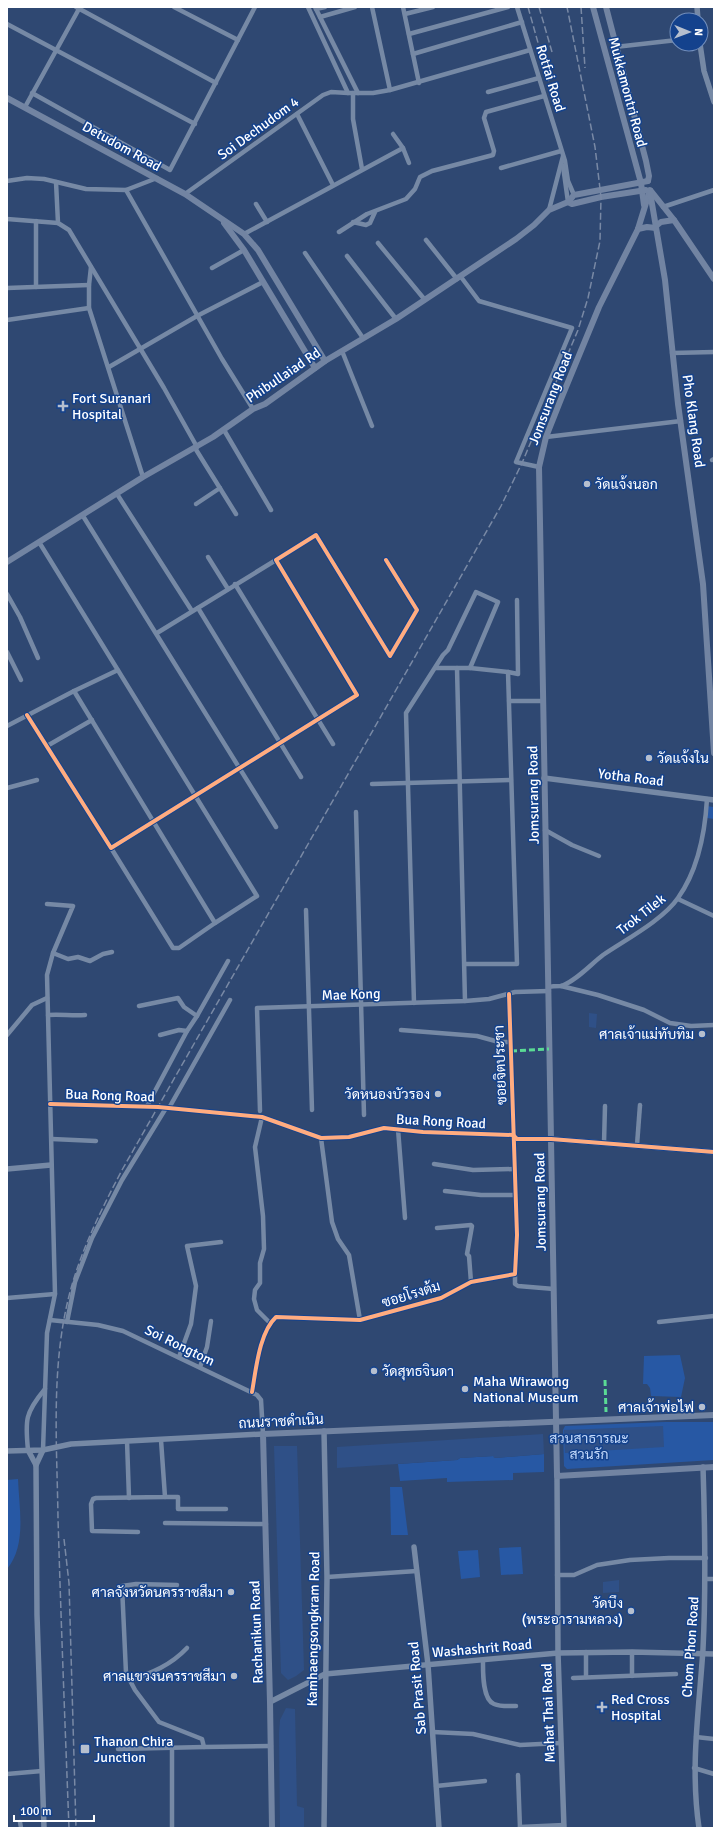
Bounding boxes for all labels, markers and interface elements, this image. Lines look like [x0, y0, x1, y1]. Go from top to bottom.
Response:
north arrow [669, 12, 709, 52]
text: N [692, 28, 705, 36]
street label: Mukkamontri Road [605, 35, 650, 149]
street label: Rotfai Road [532, 43, 569, 114]
street label: Soi Dechudom 4 [214, 93, 303, 164]
street label: Detudom Road [79, 118, 164, 175]
street label: Phibullaiad Rd [243, 344, 324, 407]
street label: Jomsurang Road [525, 349, 576, 447]
street label: Pho Klang Road [679, 374, 708, 469]
place label: Fort Suranari Hospital [72, 390, 151, 423]
marker: Fort Suranari Hospital [57, 400, 69, 412]
place label: วัดแจ้งนอก [595, 475, 658, 493]
marker: วัดแจ้งนอก [582, 479, 592, 489]
street label: Jomsurang Road [524, 745, 543, 844]
place label: วัดแจ้งใน [657, 749, 709, 767]
marker: วัดแจ้งใน [644, 753, 654, 763]
street label: Yotha Road [597, 765, 665, 790]
street label: Trok Tilek [614, 890, 669, 939]
street label: Mae Kong [321, 985, 381, 1004]
street label: ซอยจิตประชา [491, 1025, 510, 1105]
place label: ศาลเจ้าแม่ทับทิม [599, 1025, 694, 1043]
marker: ศาลเจ้าแม่ทับทิม [697, 1029, 707, 1039]
street label: Bua Rong Road [65, 1085, 155, 1106]
place label: วัดหนองบัวรอง [345, 1086, 430, 1103]
marker: วัดหนองบัวรอง [433, 1089, 443, 1099]
street label: Bua Rong Road [396, 1111, 486, 1132]
street label: Jomsurang Road [531, 1152, 550, 1251]
street label: ซอยโรงต้ม [379, 1277, 443, 1311]
street label: Soi Rongtom [142, 1321, 218, 1370]
place label: วัดสุทธจินดา [382, 1363, 454, 1381]
marker: วัดสุทธจินดา [369, 1366, 379, 1376]
place label: Maha Wirawong National Museum [473, 1373, 578, 1406]
marker: Maha Wirawong National Museum [460, 1384, 470, 1394]
place label: ศาลเจ้าพ่อไฟ [618, 1398, 694, 1416]
marker: ศาลเจ้าพ่อไฟ [697, 1402, 707, 1412]
street label: ถนนราชดำเนิน [238, 1411, 324, 1432]
park label: สวนสาธารณะ สวนรัก [549, 1430, 629, 1463]
street label: Kamhaengsongkram Road [304, 1551, 323, 1707]
street label: Rachanikun Road [246, 1580, 267, 1684]
place label: ศาลจังหวัดนครราชสีมา [91, 1583, 223, 1601]
marker: ศาลจังหวัดนครราชสีมา [226, 1587, 236, 1597]
place label: วัดบึง (พระอารามหลวง) [522, 1595, 623, 1628]
street label: Chom Phon Road [678, 1596, 703, 1698]
marker: วัดบึง (พระอารามหลวง) [626, 1606, 636, 1616]
street label: Washashrit Road [431, 1636, 533, 1661]
street label: Sab Prasit Road [405, 1641, 430, 1735]
street label: Mahat Thai Road [538, 1663, 559, 1763]
place label: ศาลแขวงนครราชสีมา [103, 1667, 226, 1685]
marker: ศาลแขวงนครราชสีมา [229, 1671, 239, 1681]
place label: Red Cross Hospital [611, 1691, 670, 1724]
marker: Red Cross Hospital [596, 1701, 608, 1713]
place label: Thanon Chira Junction [94, 1733, 173, 1766]
marker: Thanon Chira Junction [79, 1743, 91, 1755]
scale bar [14, 1797, 94, 1823]
text: 100 m [20, 1804, 52, 1819]

